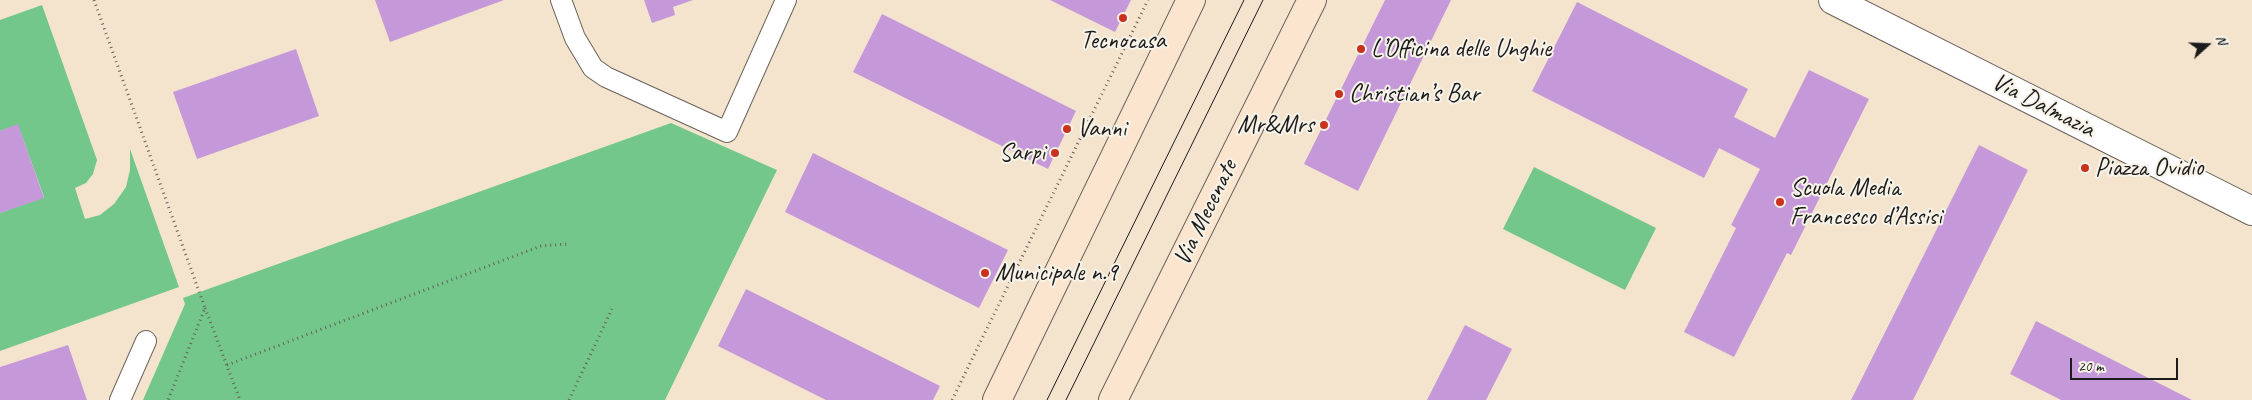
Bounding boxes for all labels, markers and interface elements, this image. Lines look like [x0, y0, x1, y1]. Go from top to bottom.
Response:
marker: Tecnocasa [1117, 12, 1129, 24]
north arrow [2182, 20, 2232, 70]
place label: Tecnocasa [1080, 26, 1166, 56]
text: N [2212, 33, 2231, 47]
place label: L’Officina delle Unghie [1371, 34, 1551, 64]
marker: L’Officina delle Unghie [1355, 43, 1367, 55]
street label: Via Dalmazia [1987, 67, 2099, 145]
place label: Christian’s Bar [1349, 79, 1479, 109]
marker: Christian’s Bar [1333, 88, 1345, 100]
place label: Mr&Mrs [1237, 110, 1314, 140]
place label: Vanni [1077, 114, 1126, 144]
marker: Mr&Mrs [1318, 119, 1330, 131]
marker: Vanni [1061, 123, 1073, 135]
place label: Sarpi [999, 138, 1045, 168]
marker: Sarpi [1049, 147, 1061, 159]
place label: Piazza Ovidio [2095, 153, 2203, 183]
street label: Via Mecenate [1168, 155, 1244, 271]
marker: Piazza Ovidio [2079, 162, 2091, 174]
place label: Scuola Media Francesco d’Assisi [1790, 173, 1942, 232]
marker: Scuola Media Francesco d’Assisi [1774, 196, 1786, 208]
place label: Municipale n.9 [995, 258, 1118, 288]
marker: Municipale n.9 [979, 267, 991, 279]
scale bar [2072, 348, 2180, 380]
text: 20 m [2078, 357, 2104, 376]

